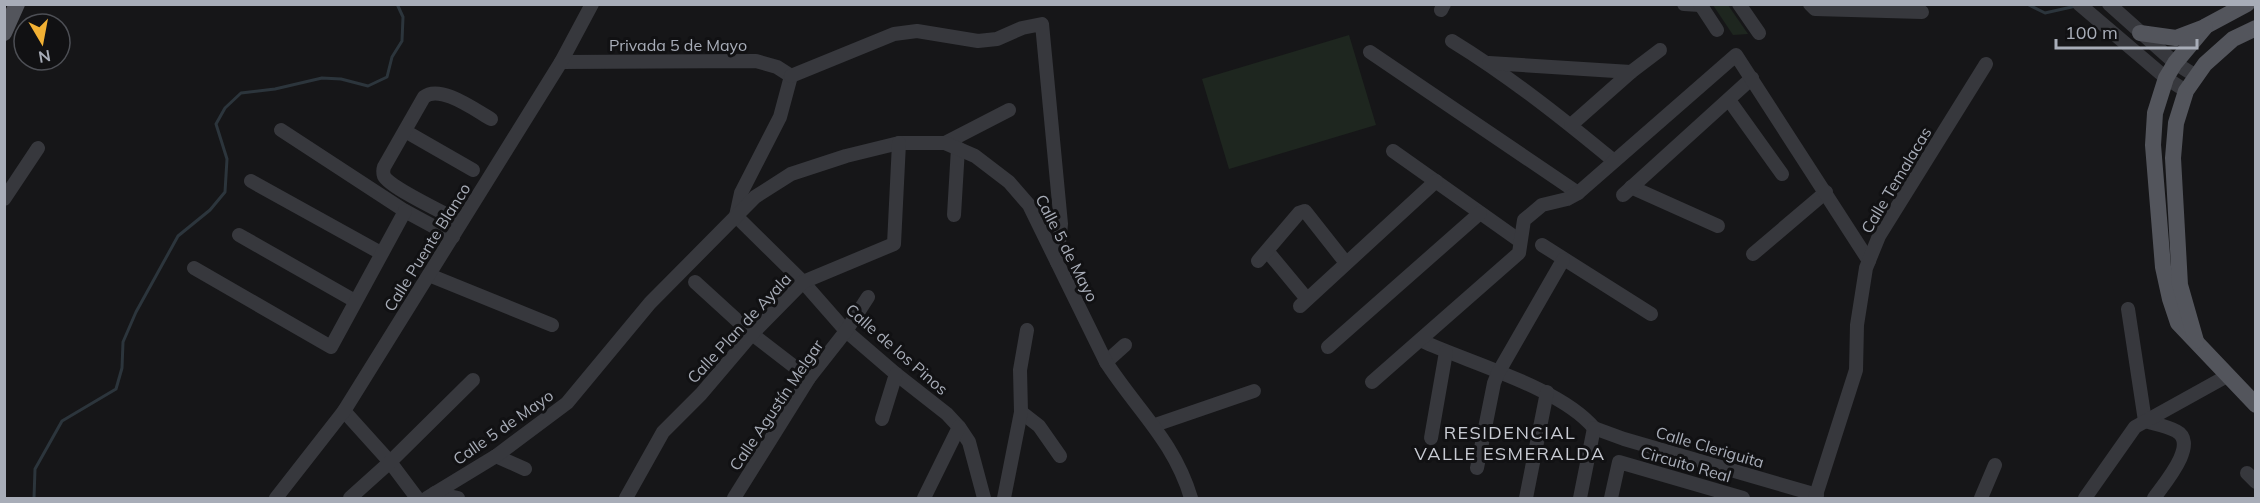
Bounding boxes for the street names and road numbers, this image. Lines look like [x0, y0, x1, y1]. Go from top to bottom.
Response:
street label: Privada 5 de Mayo [609, 35, 747, 55]
street label: Calle Temalacas [1856, 123, 1936, 237]
street label: Calle Puente Blanco [379, 179, 475, 315]
street label: Calle 5 de Mayo [1031, 191, 1103, 305]
street label: Calle Plan de Ayala [683, 269, 795, 387]
street label: Calle de los Pinos [842, 299, 952, 399]
street label: Calle Agustín Melgar [725, 336, 827, 474]
street label: Calle 5 de Mayo [449, 385, 557, 469]
street label: Calle Cleriguita [1654, 422, 1766, 472]
street label: Circuito Real [1638, 442, 1734, 486]

